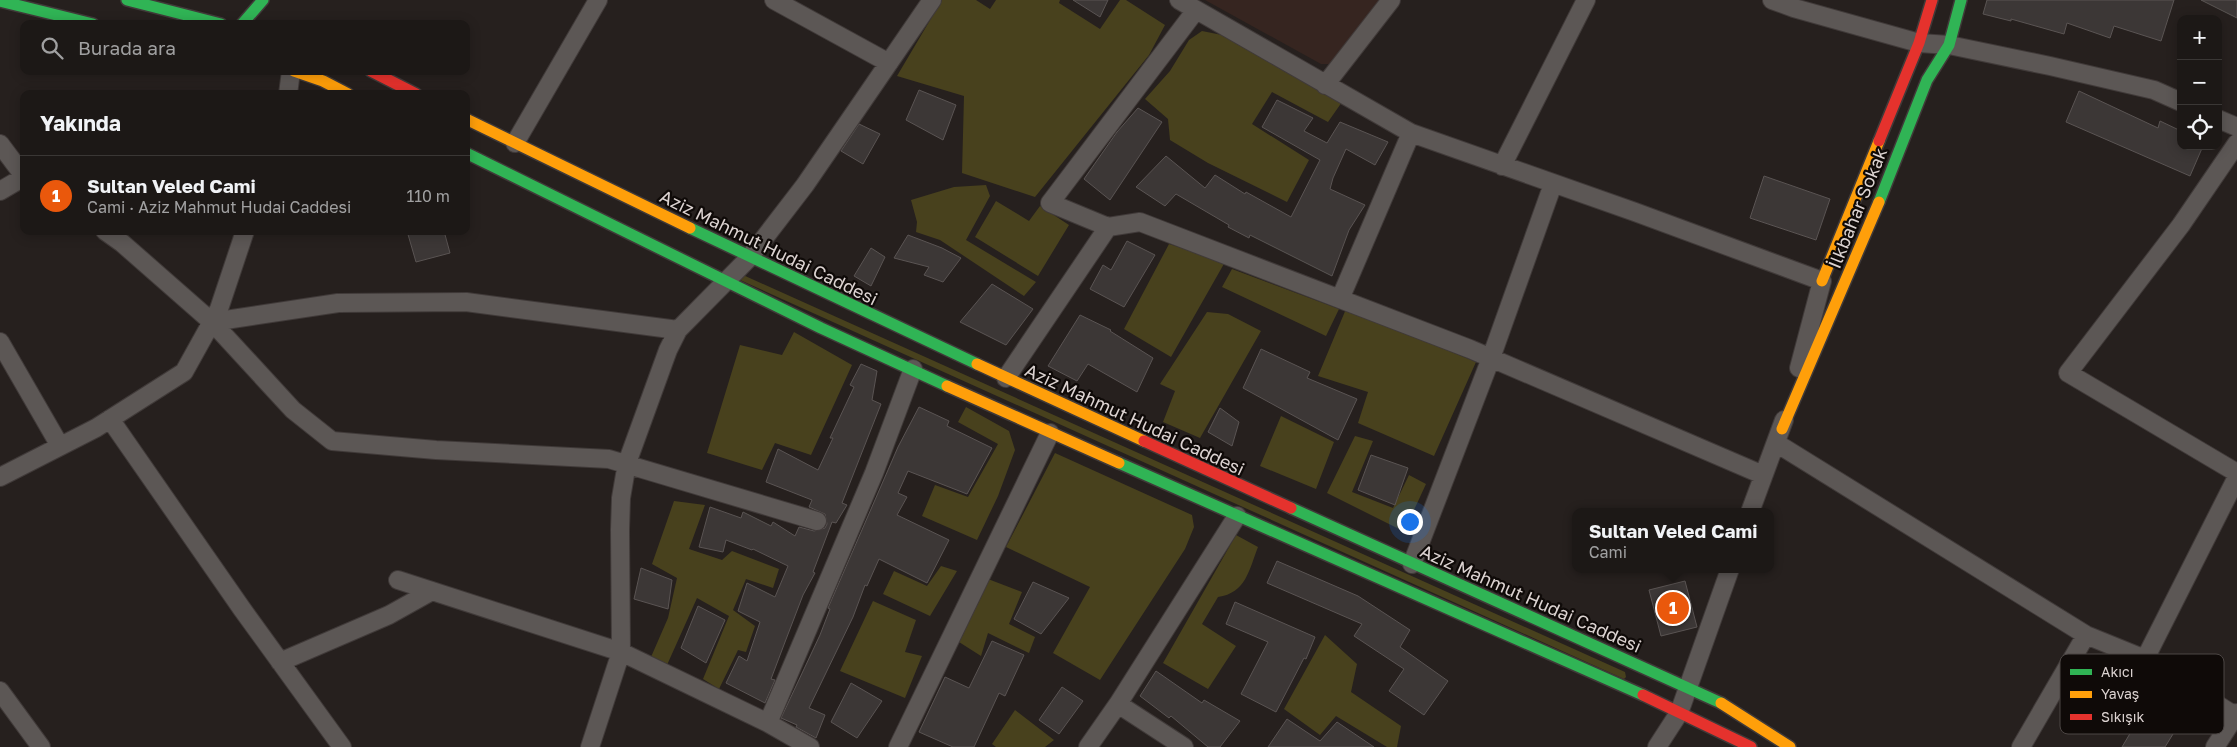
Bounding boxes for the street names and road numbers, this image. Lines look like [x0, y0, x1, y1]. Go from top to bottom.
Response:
street label: İlkbahar Sokak [1823, 144, 1891, 272]
street label: Aziz Mahmut Hudai Caddesi [656, 185, 882, 309]
street label: Aziz Mahmut Hudai Caddesi [1022, 358, 1248, 480]
street label: Aziz Mahmut Hudai Caddesi [1417, 539, 1645, 657]

